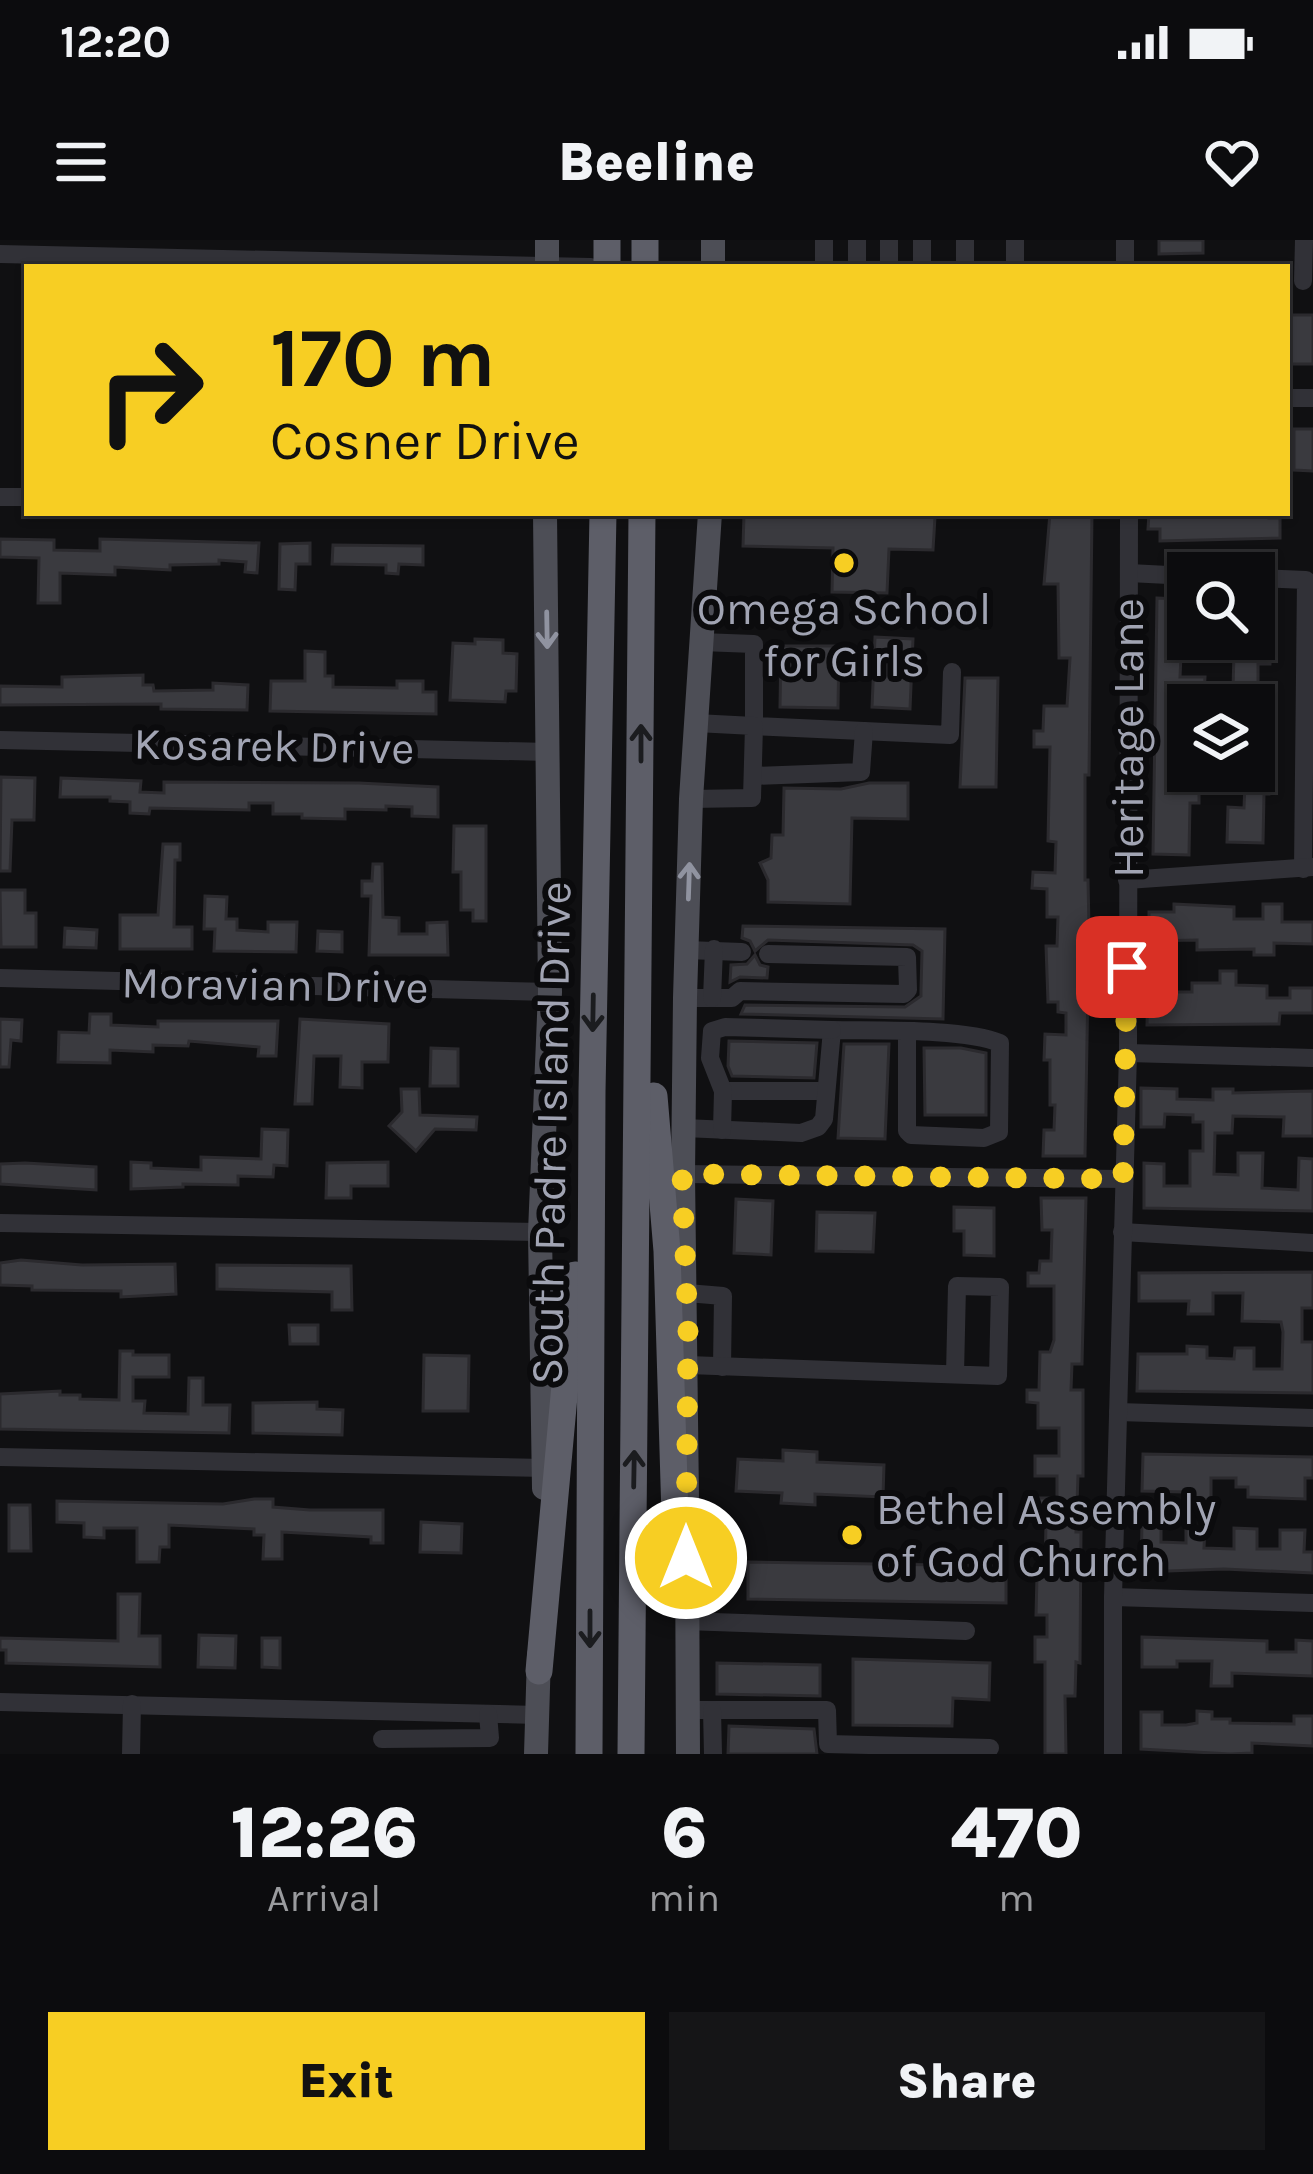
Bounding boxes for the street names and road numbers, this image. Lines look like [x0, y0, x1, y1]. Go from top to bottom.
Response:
street label: Heritage Lane [1102, 598, 1155, 878]
street label: Kosarek Drive [133, 718, 415, 774]
street label: South Padre Island Drive [521, 881, 581, 1385]
street label: Moravian Drive [121, 956, 429, 1014]

